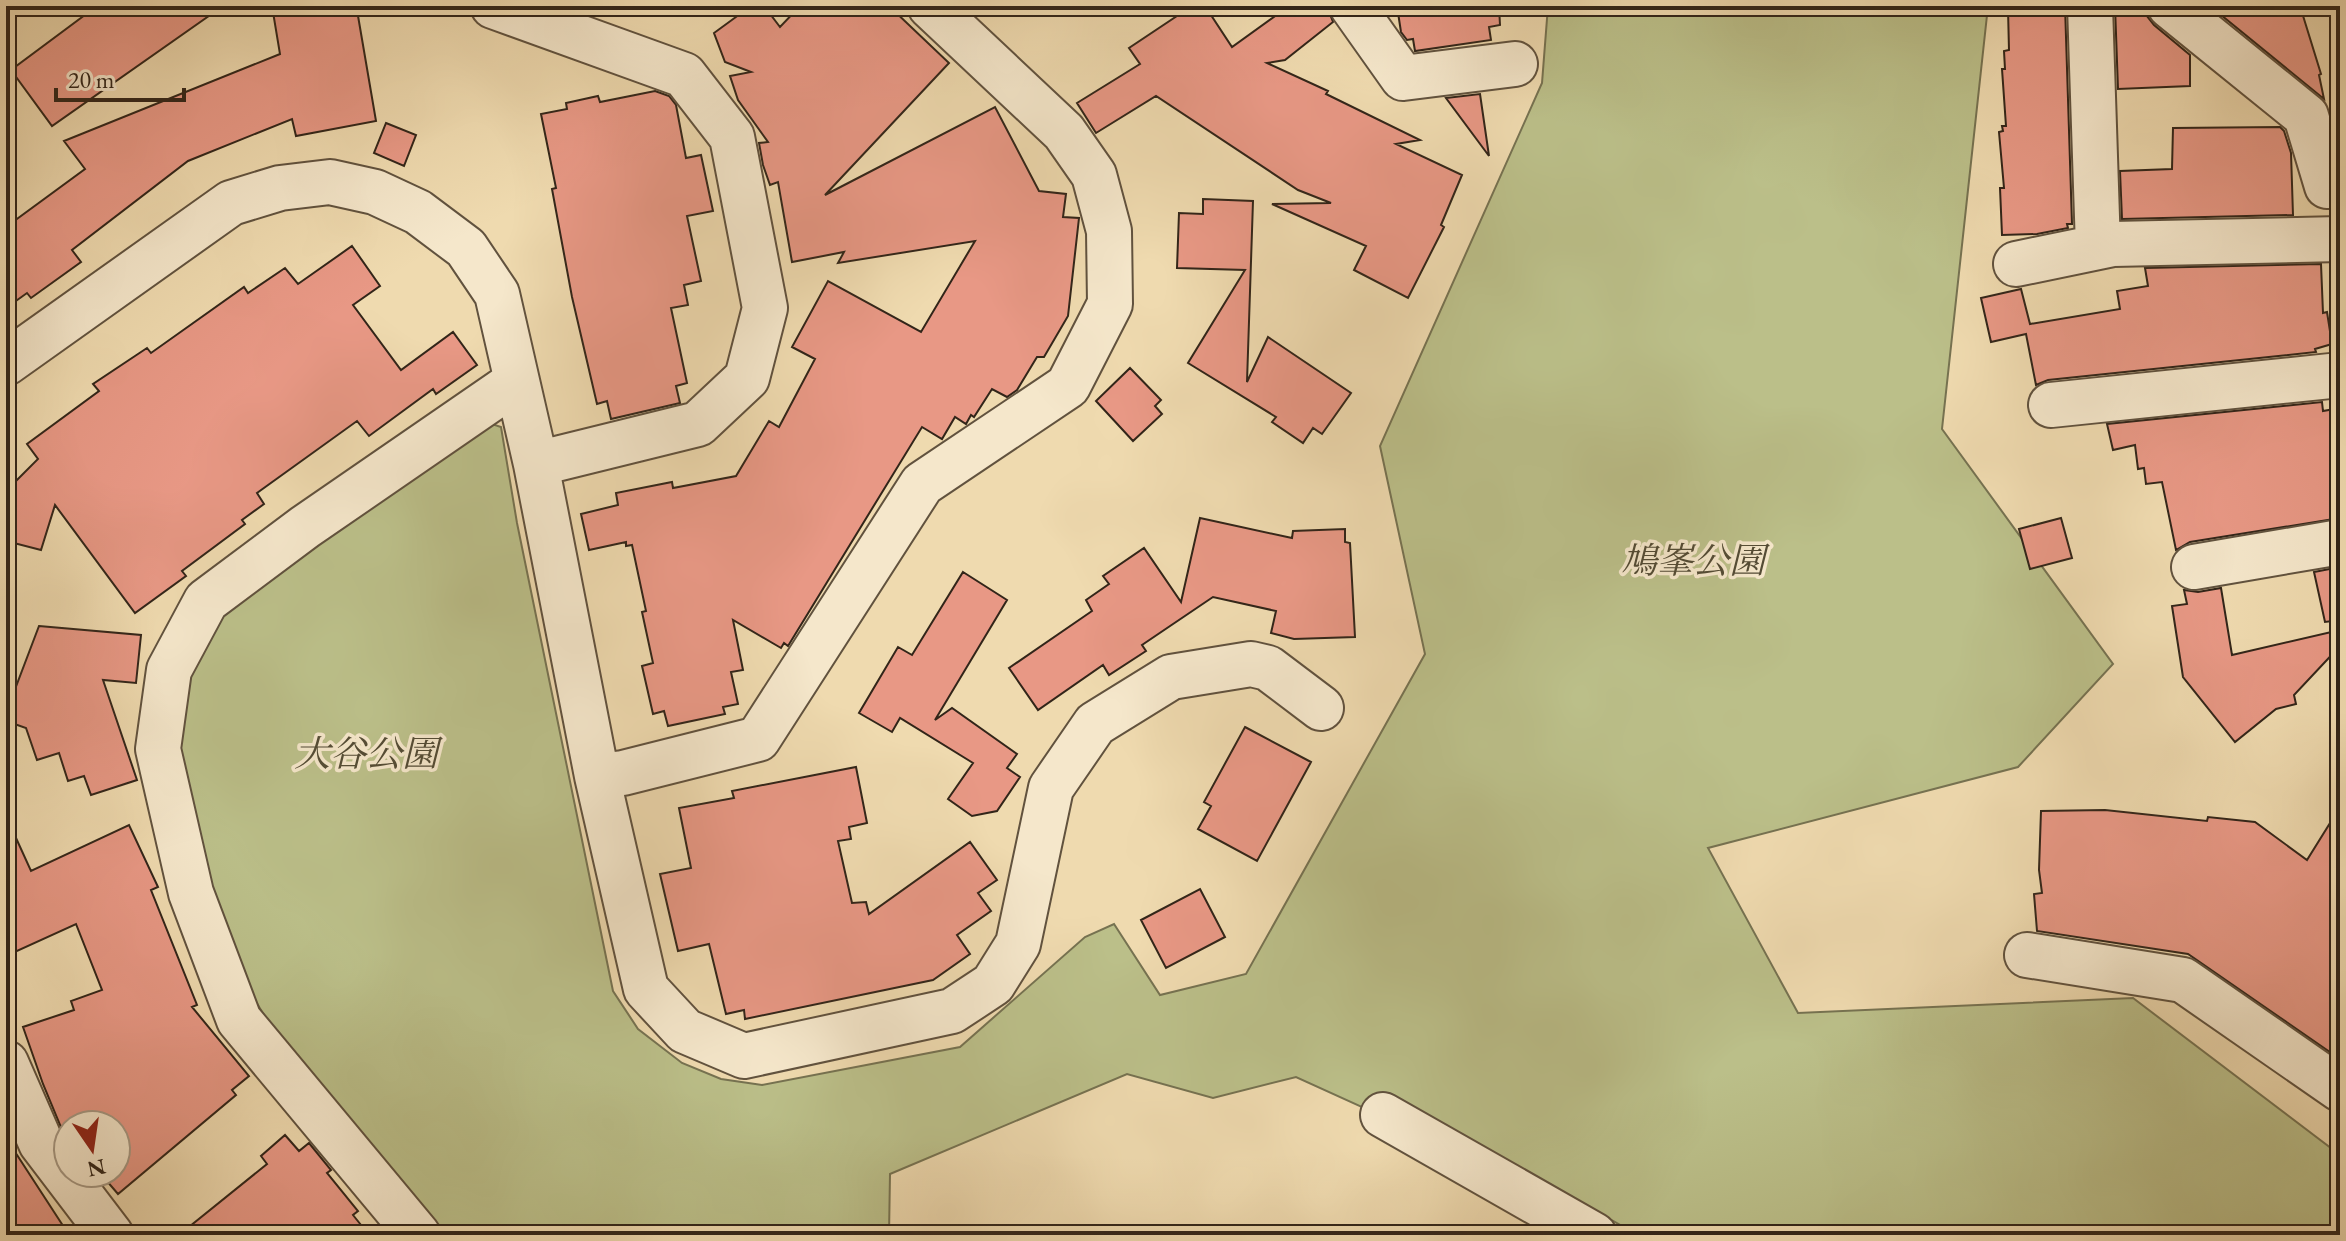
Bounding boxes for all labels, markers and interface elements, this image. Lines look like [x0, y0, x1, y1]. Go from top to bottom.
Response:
scale bar [56, 52, 184, 102]
text: 20 m [68, 64, 115, 95]
park label: 鳩峯公園 [1621, 537, 1770, 584]
park label: 大谷公園 [294, 730, 443, 777]
north arrow [52, 1109, 132, 1189]
text: N [84, 1152, 108, 1184]

